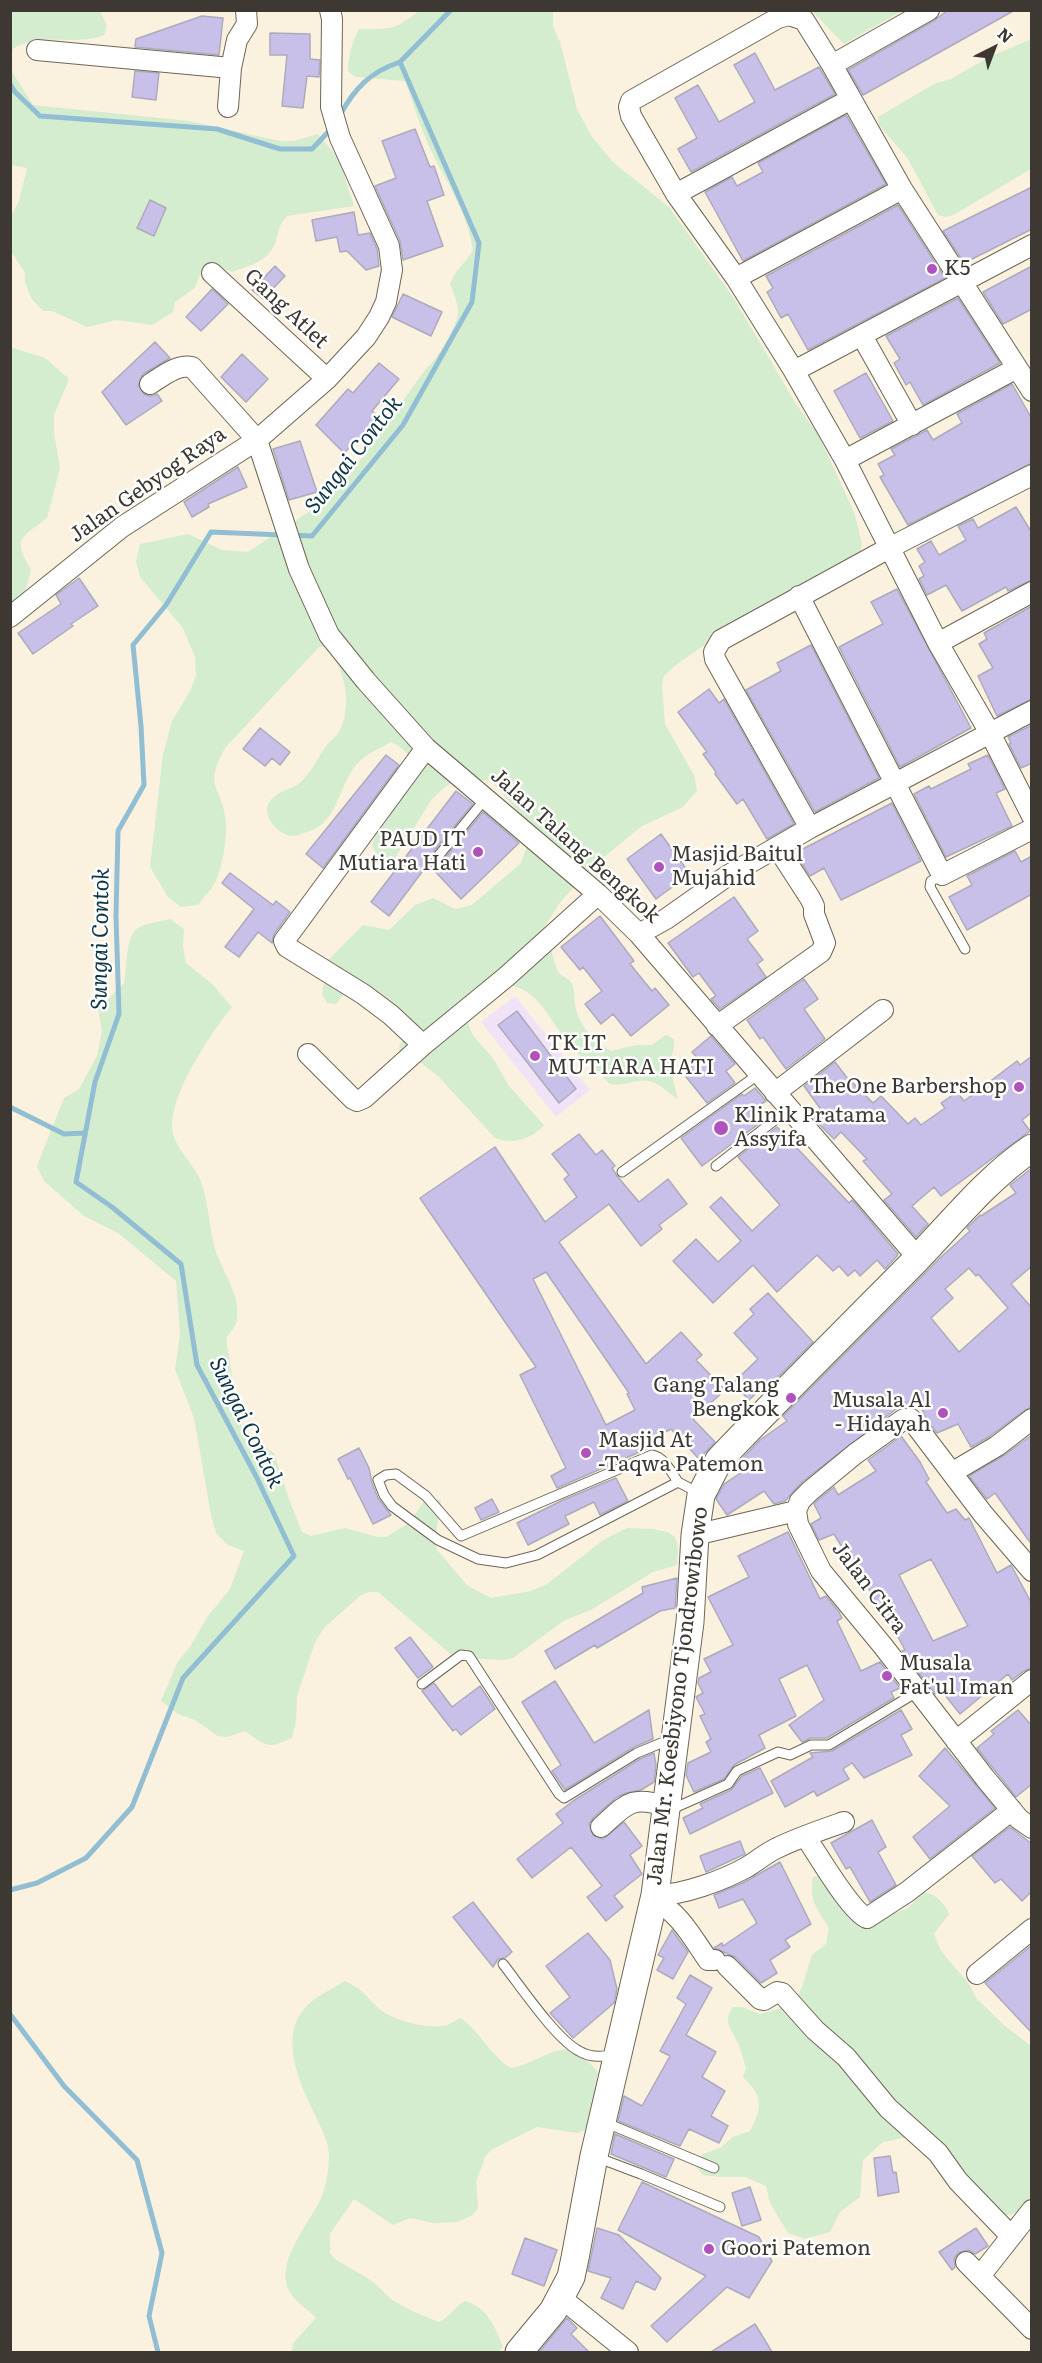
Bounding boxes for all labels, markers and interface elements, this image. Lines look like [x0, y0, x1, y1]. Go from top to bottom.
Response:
north arrow [964, 18, 1024, 78]
text: N [993, 21, 1019, 48]
place label: K5 [944, 256, 971, 282]
marker: K5 [925, 262, 939, 276]
street label: Gang Atlet [239, 264, 333, 354]
water label: Sungai Contok [300, 391, 408, 519]
street label: Jalan Gebyog Raya [65, 422, 231, 548]
street label: Jalan Talang Bengkok [485, 763, 665, 929]
place label: PAUD IT Mutiara Hati [337, 827, 466, 877]
place label: Masjid Baitul Mujahid [671, 842, 803, 892]
marker: PAUD IT Mutiara Hati [471, 845, 485, 859]
marker: Masjid Baitul Mujahid [652, 860, 666, 874]
water label: Sungai Contok [87, 868, 115, 1010]
place label: TK IT MUTIARA HATI [547, 1031, 714, 1081]
marker: TK IT MUTIARA HATI [528, 1049, 542, 1063]
place label: TheOne Barbershop [809, 1074, 1007, 1100]
marker: TheOne Barbershop [1012, 1080, 1026, 1094]
place label: Klinik Pratama Assyifa [734, 1103, 886, 1153]
marker: Klinik Pratama Assyifa [712, 1119, 730, 1137]
water label: Sungai Contok [203, 1353, 289, 1493]
place label: Gang Talang Bengkok [653, 1373, 779, 1423]
place label: Musala Al - Hidayah [832, 1388, 931, 1438]
marker: Gang Talang Bengkok [784, 1391, 798, 1405]
marker: Musala Al - Hidayah [936, 1406, 950, 1420]
place label: Masjid At -Taqwa Patemon [598, 1428, 764, 1478]
marker: Masjid At -Taqwa Patemon [579, 1446, 593, 1460]
street label: Jalan Mr. Koesbiyono Tjondrowibowo [642, 1505, 714, 1887]
street label: Jalan Citra [826, 1537, 912, 1639]
place label: Musala Fat'ul Iman [899, 1651, 1014, 1701]
marker: Musala Fat'ul Iman [880, 1669, 894, 1683]
place label: Goori Patemon [721, 2236, 871, 2262]
marker: Goori Patemon [702, 2242, 716, 2256]

